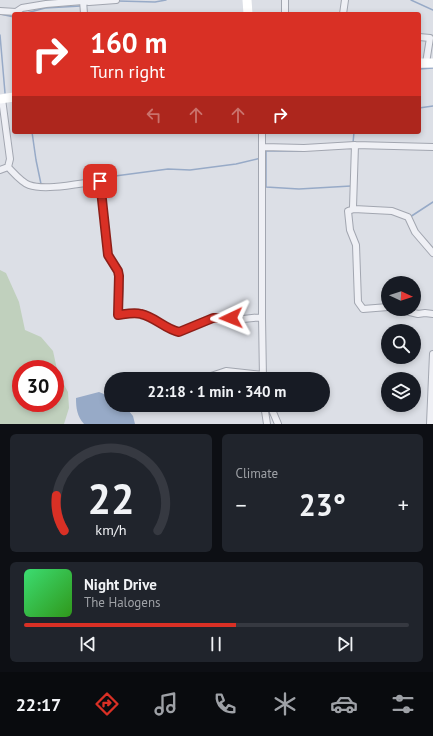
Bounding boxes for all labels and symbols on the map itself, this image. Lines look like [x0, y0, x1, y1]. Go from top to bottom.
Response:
pin [83, 164, 117, 198]
north arrow [381, 276, 421, 316]
position arrow [210, 297, 252, 339]
speed limit sign: 30 [12, 360, 64, 412]

